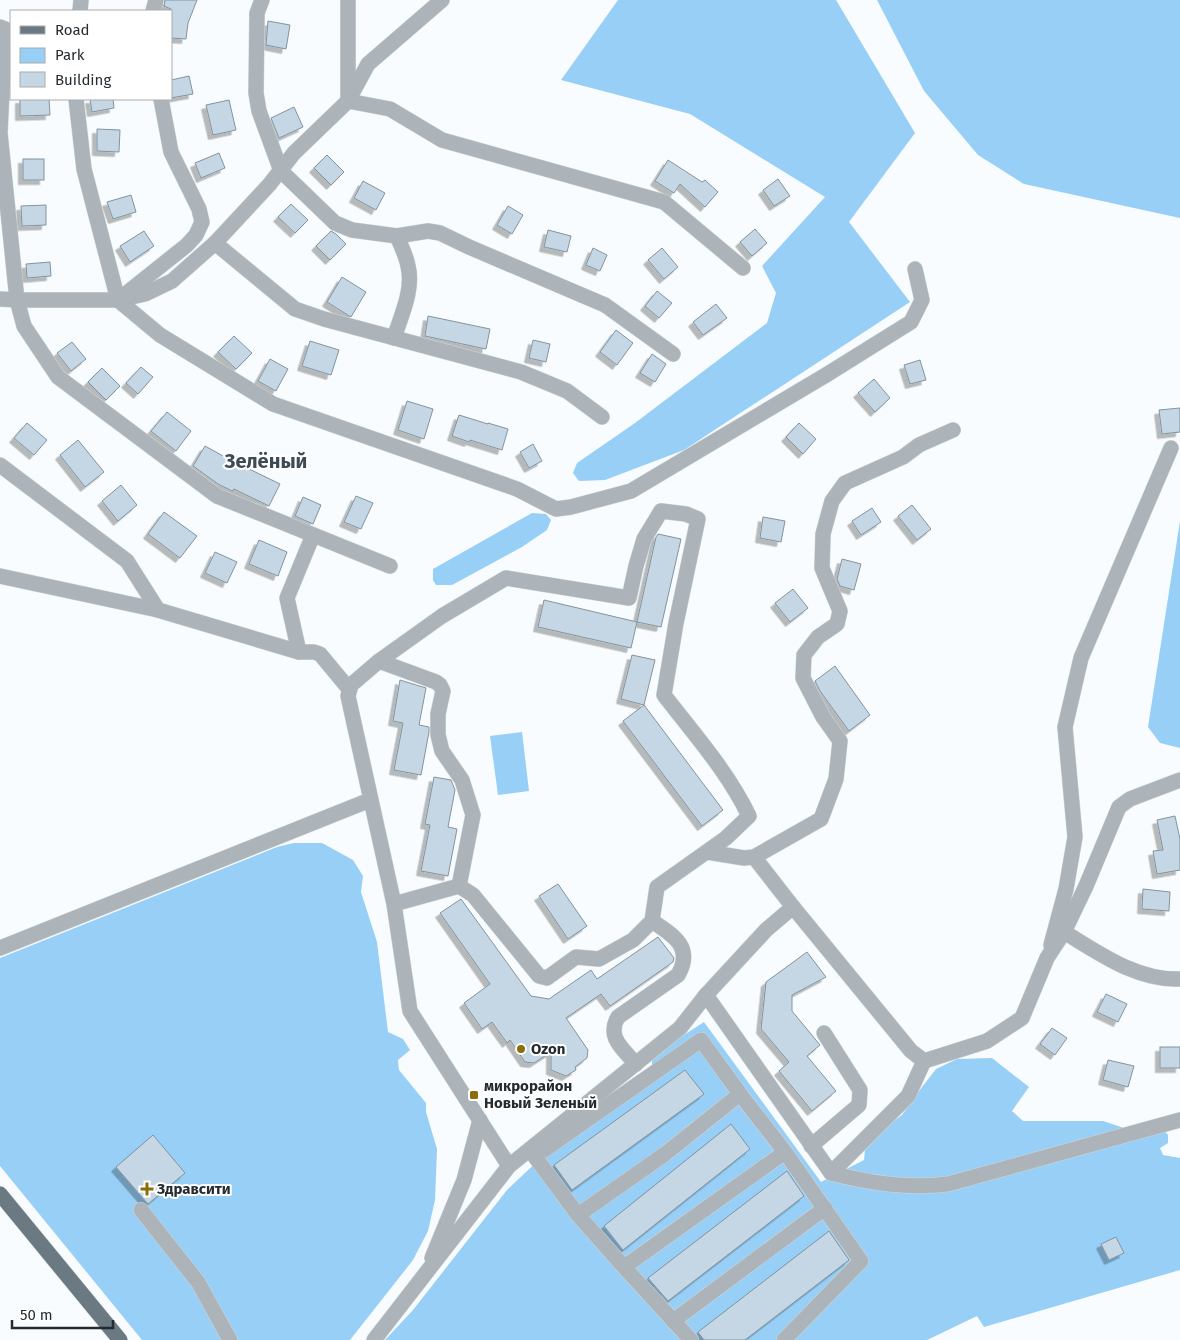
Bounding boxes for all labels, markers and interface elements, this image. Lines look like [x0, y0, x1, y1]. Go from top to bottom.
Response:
legend [10, 10, 172, 100]
text: Road [55, 21, 90, 39]
text: Park [55, 46, 85, 64]
text: Building [55, 71, 111, 89]
district label: Зелёный [224, 449, 307, 473]
place label: Ozon [531, 1040, 565, 1058]
marker: Ozon [515, 1043, 527, 1055]
place label: микрорайон Новый Зеленый [484, 1077, 597, 1112]
marker: микрорайон Новый Зеленый [468, 1089, 480, 1101]
place label: Здравсити [156, 1180, 231, 1198]
marker: Здравсити [141, 1183, 153, 1195]
scale bar [12, 1298, 114, 1330]
text: 50 m [20, 1306, 53, 1324]

